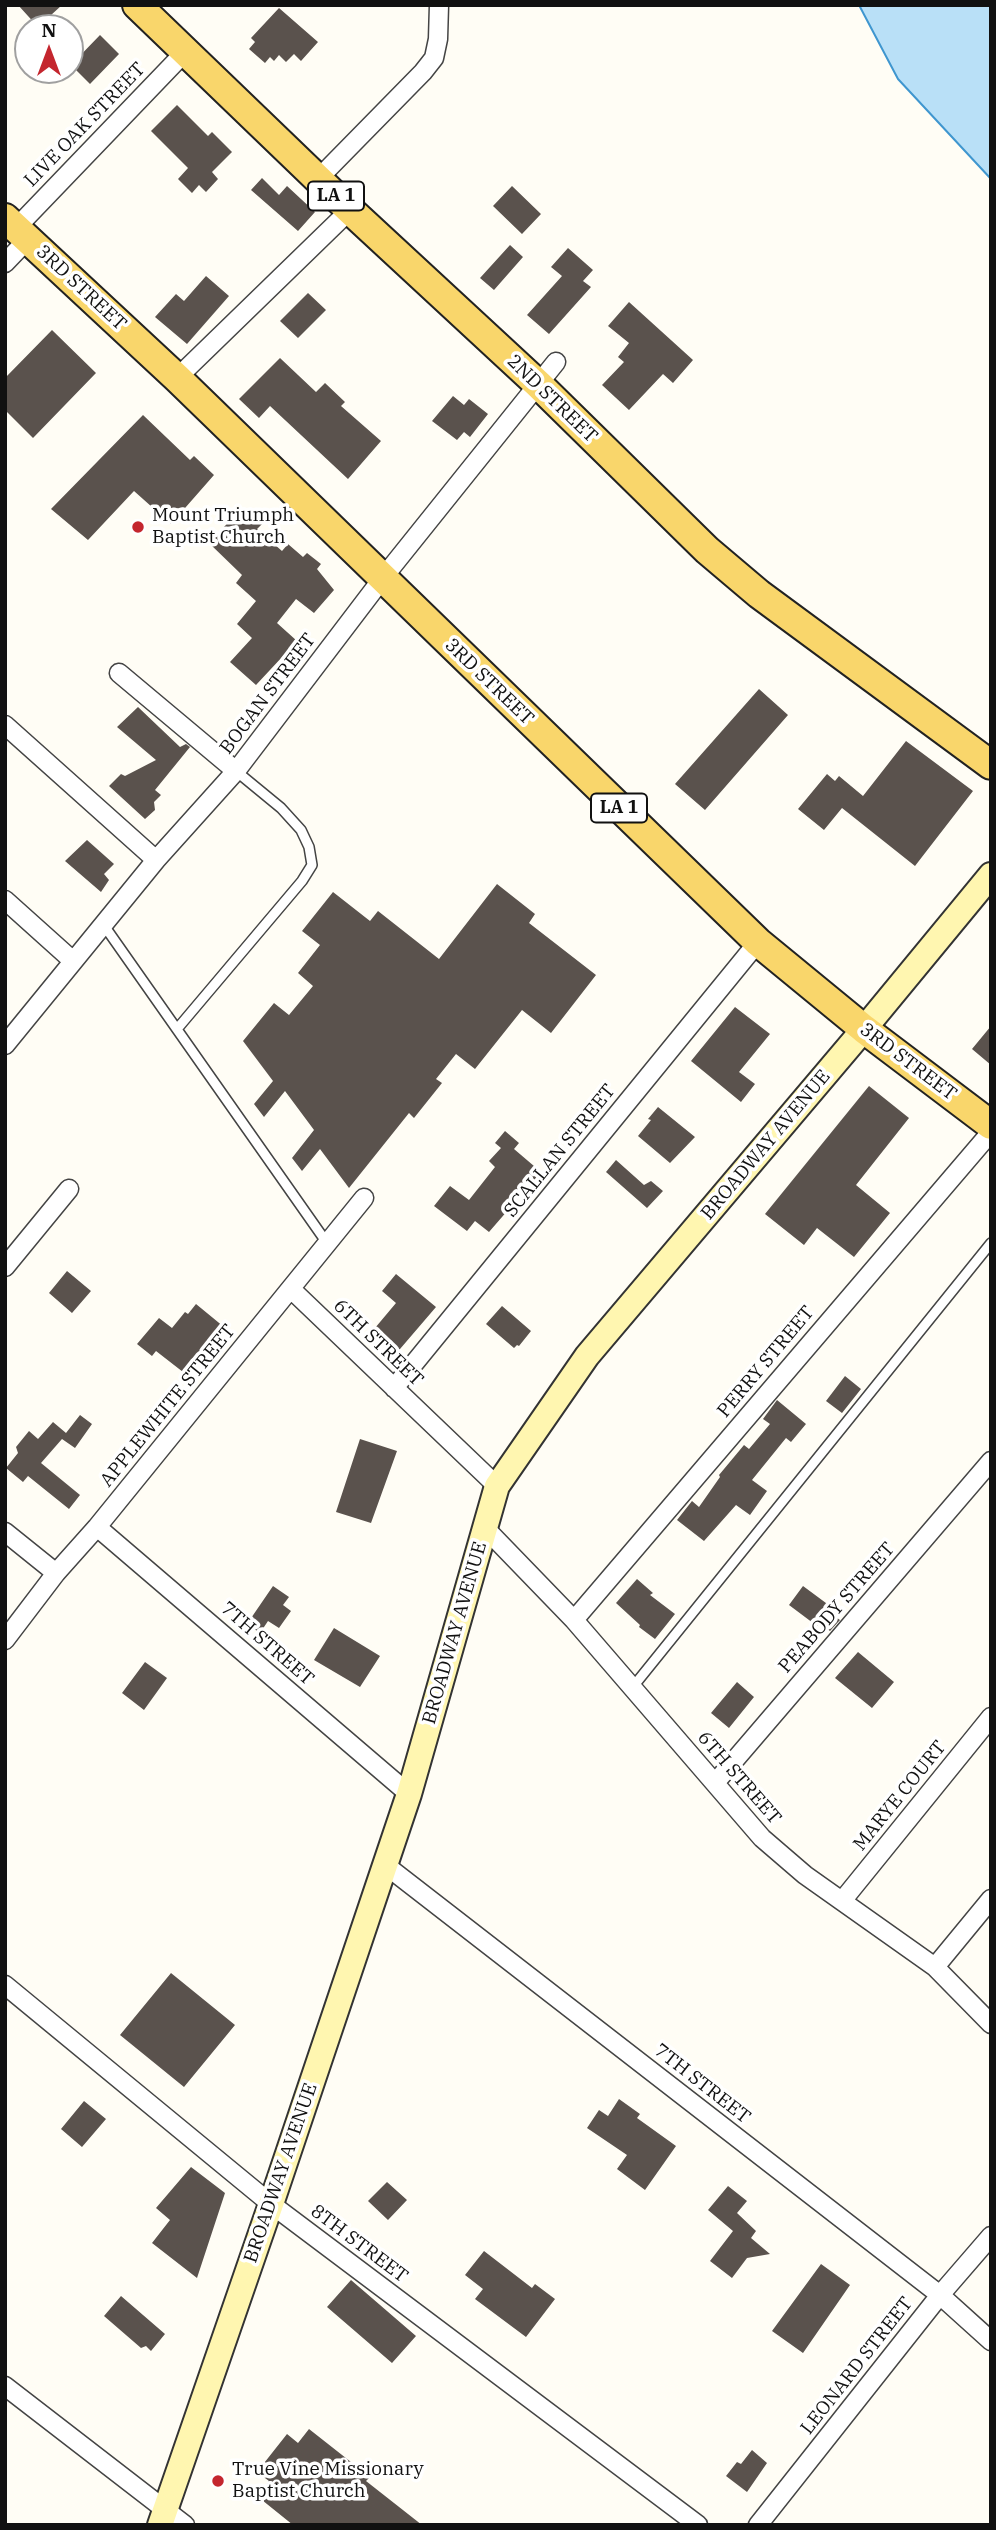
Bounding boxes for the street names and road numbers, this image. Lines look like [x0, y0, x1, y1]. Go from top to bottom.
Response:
street label: LIVE OAK STREET [20, 58, 150, 192]
road number: LA 1 [308, 182, 364, 210]
street label: 3RD STREET [31, 241, 131, 335]
street label: 2ND STREET [502, 350, 602, 448]
street label: BOGAN STREET [215, 629, 321, 759]
street label: 3RD STREET [440, 634, 538, 730]
road number: LA 1 [591, 794, 647, 822]
street label: 3RD STREET [855, 1018, 961, 1106]
street label: BROADWAY AVENUE [697, 1065, 835, 1225]
street label: SCALLAN STREET [500, 1080, 620, 1222]
street label: 6TH STREET [328, 1295, 428, 1391]
street label: PERRY STREET [713, 1302, 819, 1422]
street label: APPLEWHITE STREET [96, 1320, 240, 1492]
street label: PEABODY STREET [774, 1538, 900, 1678]
street label: BROADWAY AVENUE [418, 1539, 492, 1727]
street label: 7TH STREET [216, 1597, 318, 1691]
street label: 6TH STREET [692, 1727, 786, 1829]
street label: MARYE COURT [849, 1736, 951, 1856]
street label: 7TH STREET [649, 2039, 755, 2129]
street label: BROADWAY AVENUE [240, 2080, 322, 2266]
street label: 8TH STREET [306, 2200, 412, 2288]
street label: LEONARD STREET [796, 2293, 918, 2439]

